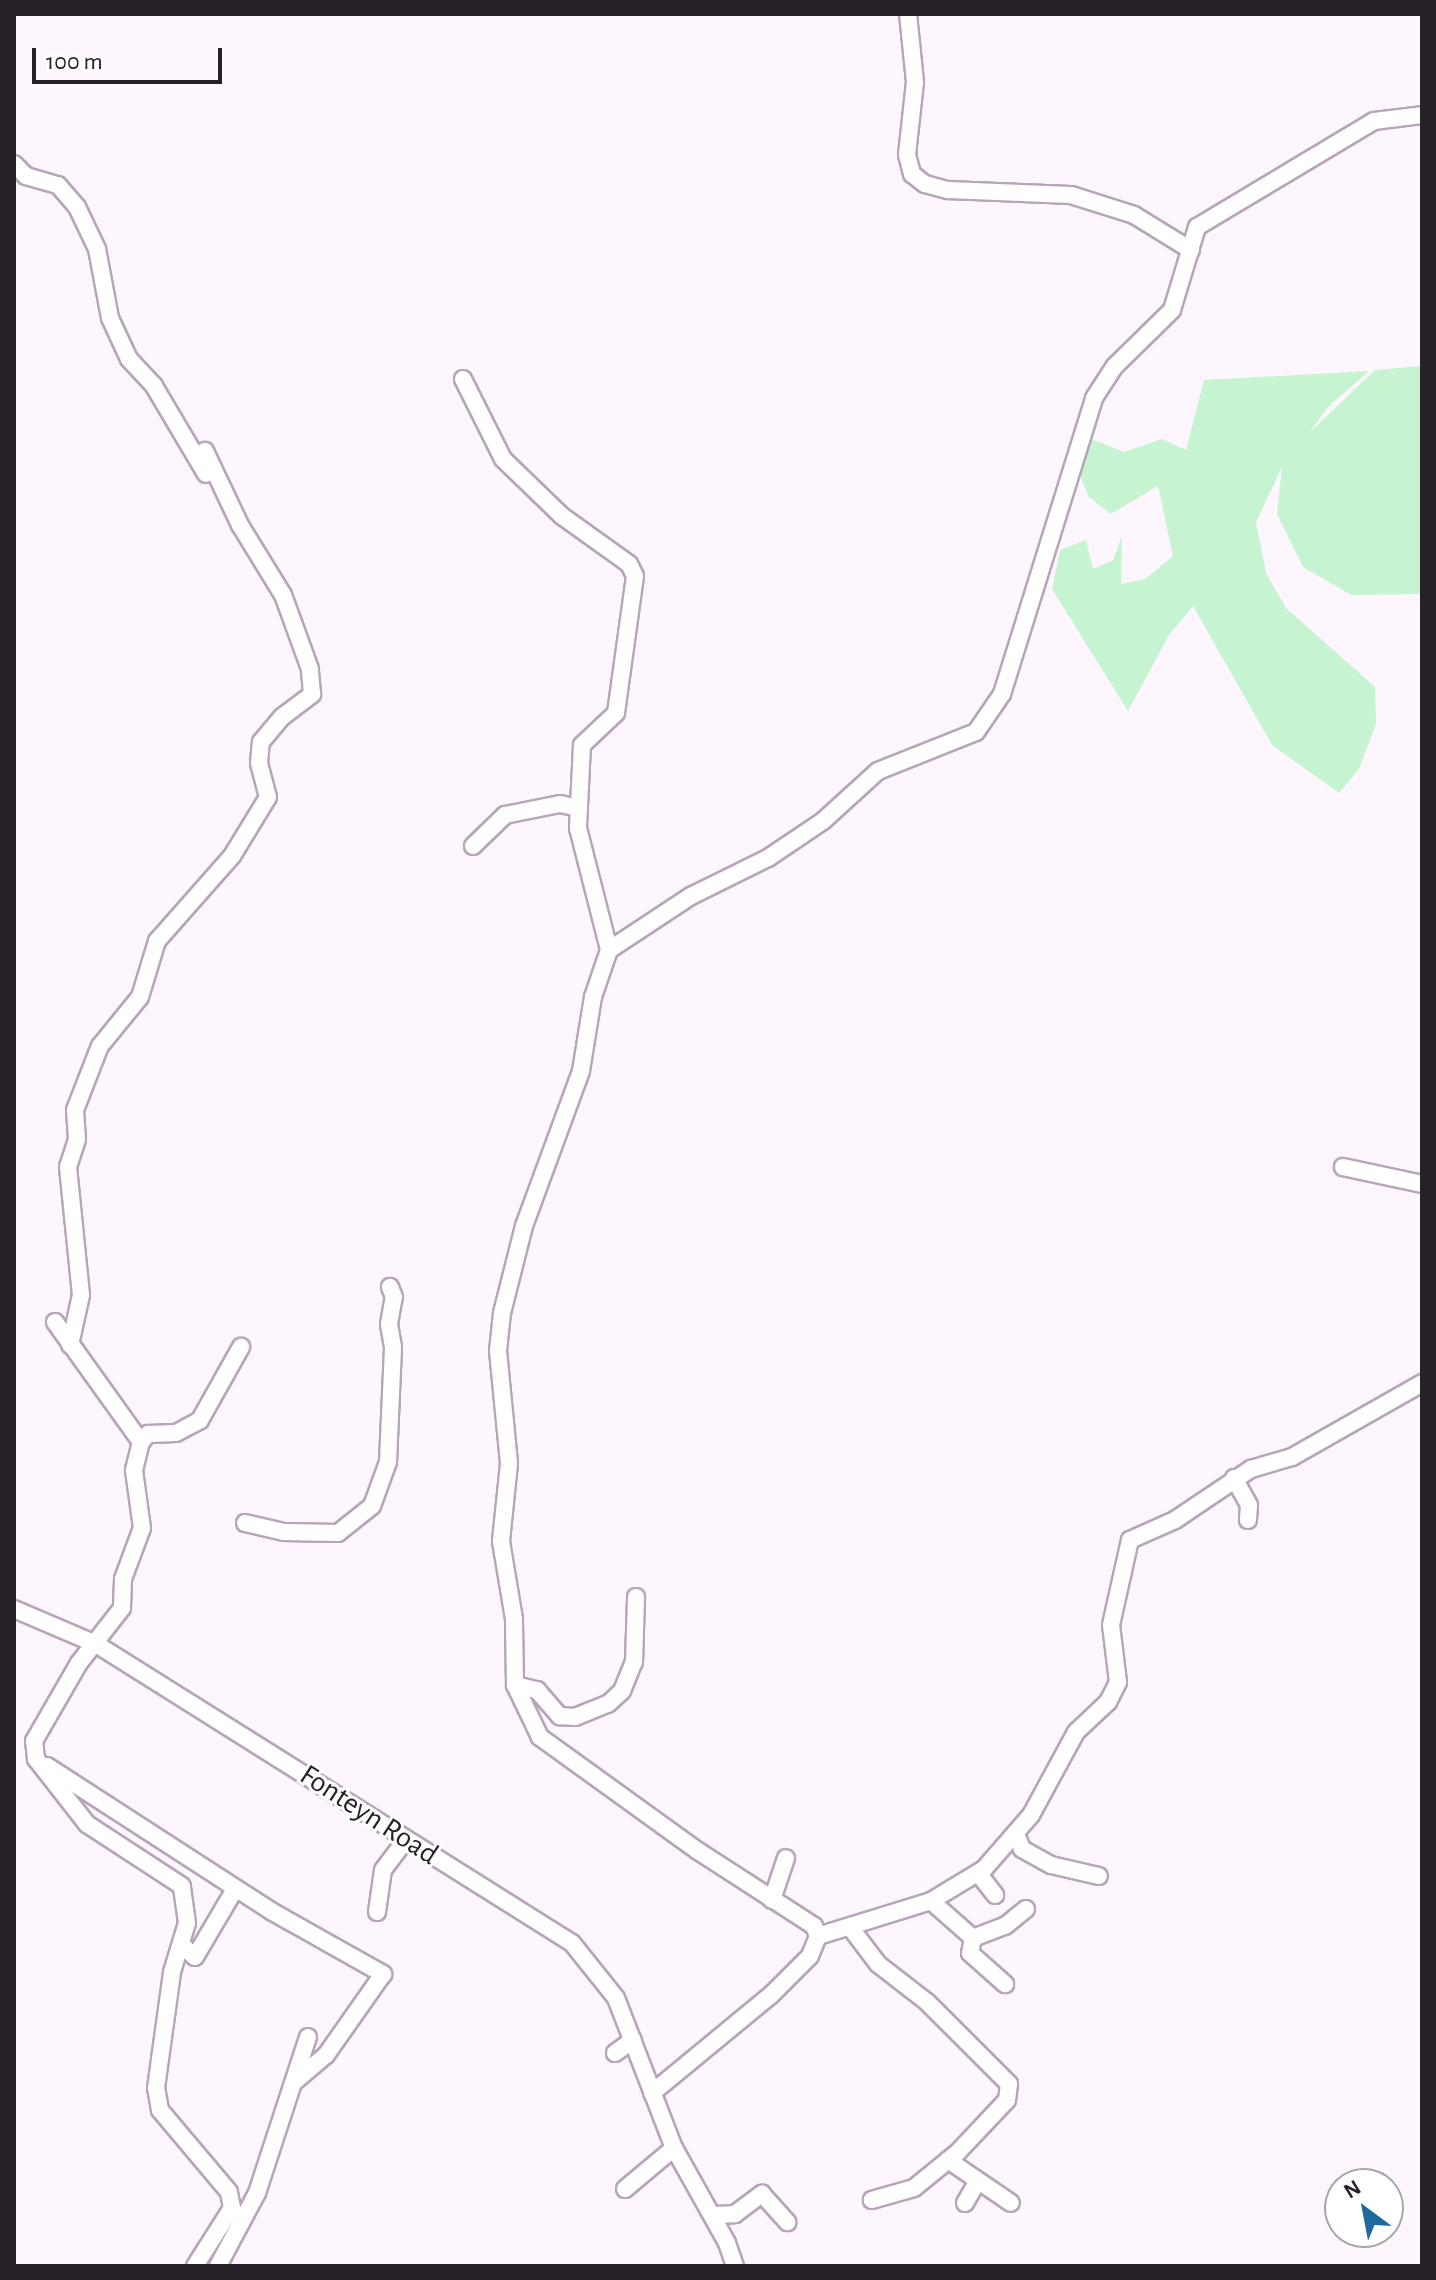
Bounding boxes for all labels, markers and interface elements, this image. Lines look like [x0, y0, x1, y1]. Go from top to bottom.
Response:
scale bar [36, 32, 226, 82]
text: 100 m [46, 50, 103, 74]
street label: Fonteyn Road [293, 1757, 445, 1873]
north arrow [1324, 2168, 1404, 2248]
text: N [1340, 2176, 1365, 2203]

